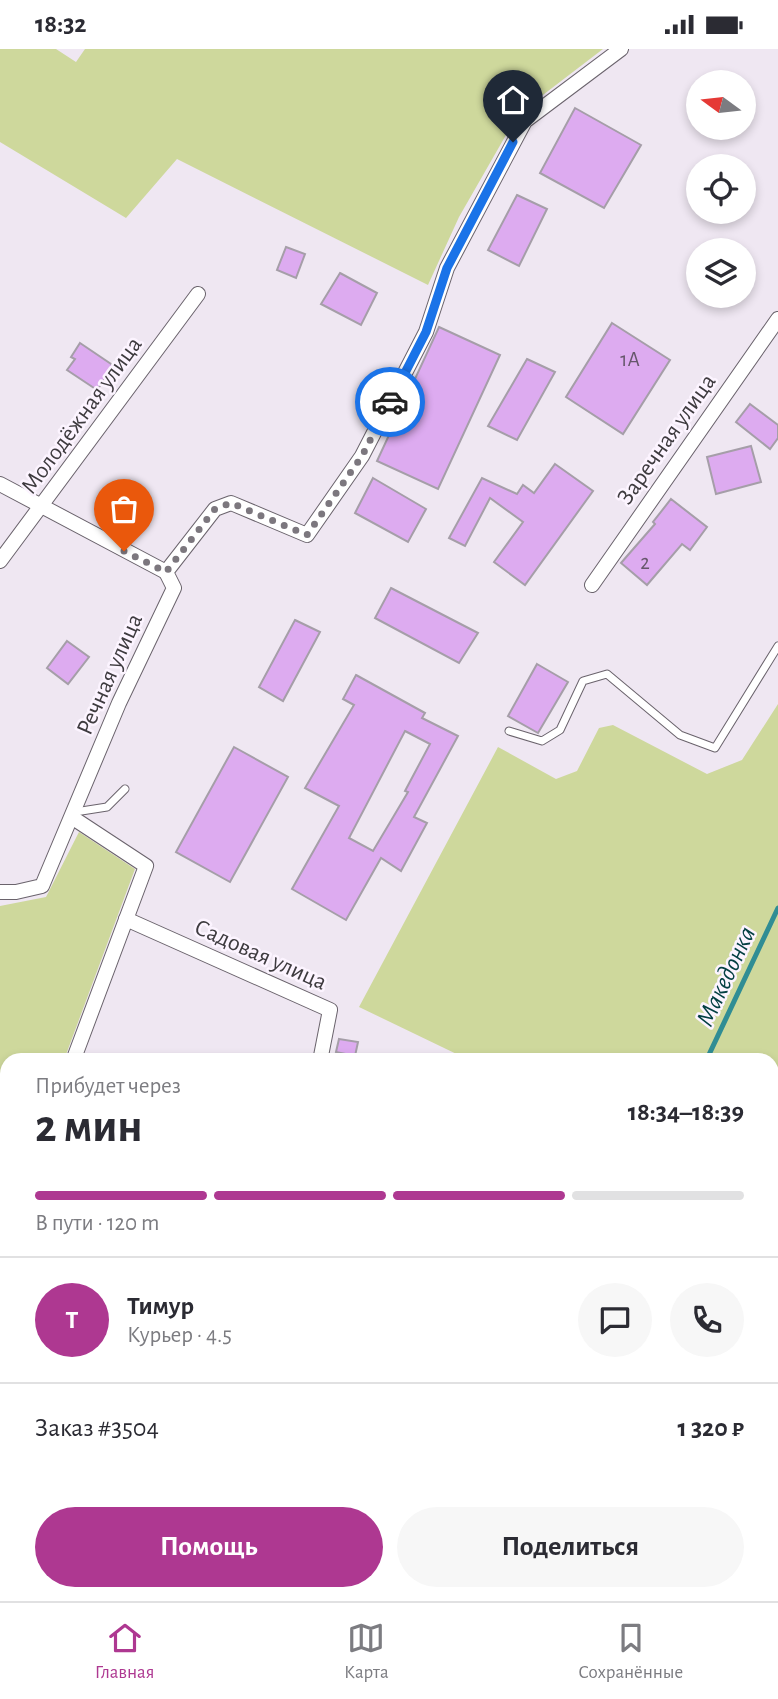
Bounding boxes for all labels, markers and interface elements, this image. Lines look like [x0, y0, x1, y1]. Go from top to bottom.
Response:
text: 18:32 [35, 11, 87, 37]
pin [483, 70, 543, 142]
north arrow [686, 70, 756, 140]
map controls [686, 70, 756, 308]
icon: home [494, 81, 532, 119]
button: locate [686, 154, 756, 224]
button: layers [686, 238, 756, 308]
street label: Молодёжная улица [17, 333, 147, 499]
house number: 1А [620, 349, 640, 370]
courier [355, 367, 425, 437]
street label: Заречная улица [613, 370, 721, 509]
icon: car [371, 383, 409, 421]
pin [94, 479, 154, 551]
icon: bag [105, 490, 143, 528]
house number: 2 [640, 552, 650, 573]
street label: Речная улица [73, 610, 147, 738]
street label: Садовая улица [191, 915, 330, 995]
water label: Македонка [692, 923, 760, 1030]
text: Прибудет через [35, 1075, 181, 1098]
text: 18:34–18:39 [628, 1099, 744, 1125]
text: 2 мин [35, 1104, 143, 1150]
text: В пути · 120 m [35, 1212, 159, 1235]
button: chat [578, 1283, 652, 1357]
button: phone [670, 1283, 744, 1357]
text: Тимур [127, 1293, 194, 1319]
text: Т [66, 1307, 78, 1333]
text: Курьер · 4.5 [127, 1324, 232, 1347]
text: Заказ #3504 [35, 1415, 159, 1441]
text: 1 320 ₽ [678, 1415, 744, 1441]
button: Помощь [35, 1507, 383, 1587]
button: Поделиться [397, 1507, 744, 1587]
tab: Главная [95, 1619, 154, 1684]
tab: Карта [344, 1619, 389, 1684]
tab: Сохранённые [578, 1619, 683, 1684]

